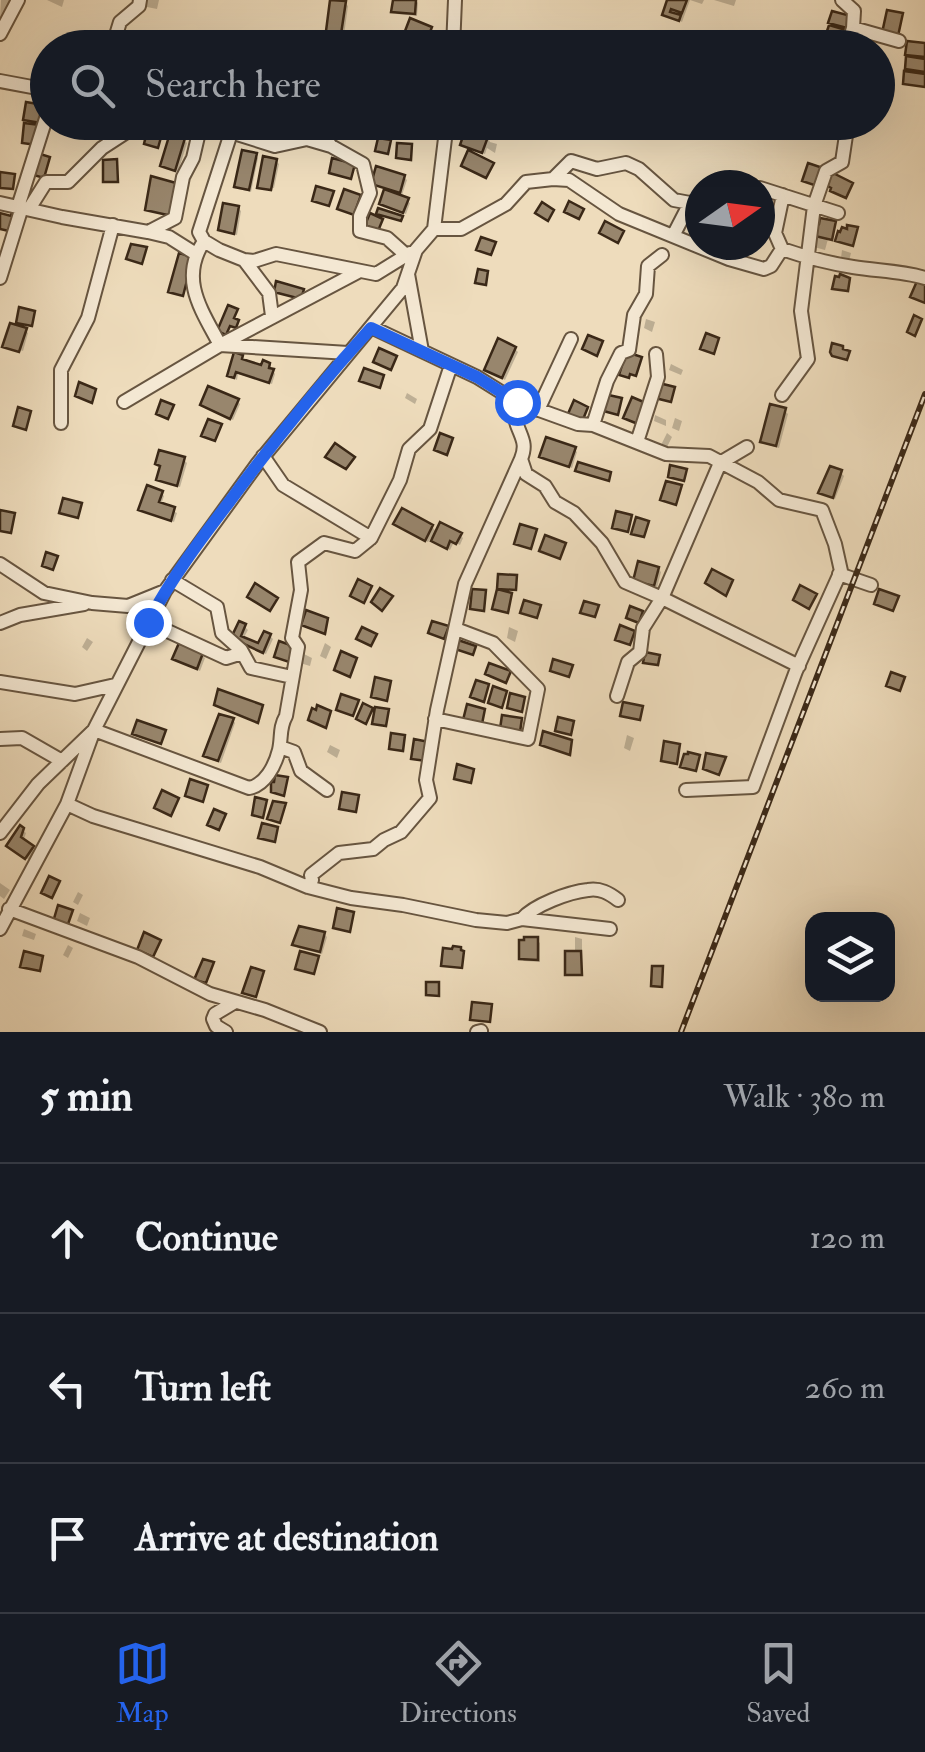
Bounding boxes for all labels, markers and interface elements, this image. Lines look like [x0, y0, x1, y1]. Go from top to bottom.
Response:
search box [30, 30, 895, 140]
icon: search [65, 58, 120, 113]
text: Search here [145, 61, 321, 109]
north arrow [685, 170, 775, 260]
route start [495, 380, 541, 426]
route end [126, 600, 172, 646]
map controls [805, 912, 895, 1002]
button: layers [805, 912, 895, 1002]
text: 5 min [40, 1071, 133, 1123]
text: Walk · 380 m [724, 1077, 885, 1117]
icon: ahead [40, 1211, 95, 1266]
text: Continue [135, 1214, 278, 1262]
text: 120 m [809, 1218, 885, 1258]
icon: left [40, 1361, 95, 1416]
text: Turn left [135, 1364, 271, 1412]
text: 260 m [805, 1368, 885, 1408]
icon: arrive [40, 1511, 95, 1566]
text: Arrive at destination [135, 1514, 439, 1562]
tab: Map [115, 1636, 170, 1731]
tab: Directions [399, 1636, 517, 1731]
tab: Saved [746, 1636, 810, 1731]

